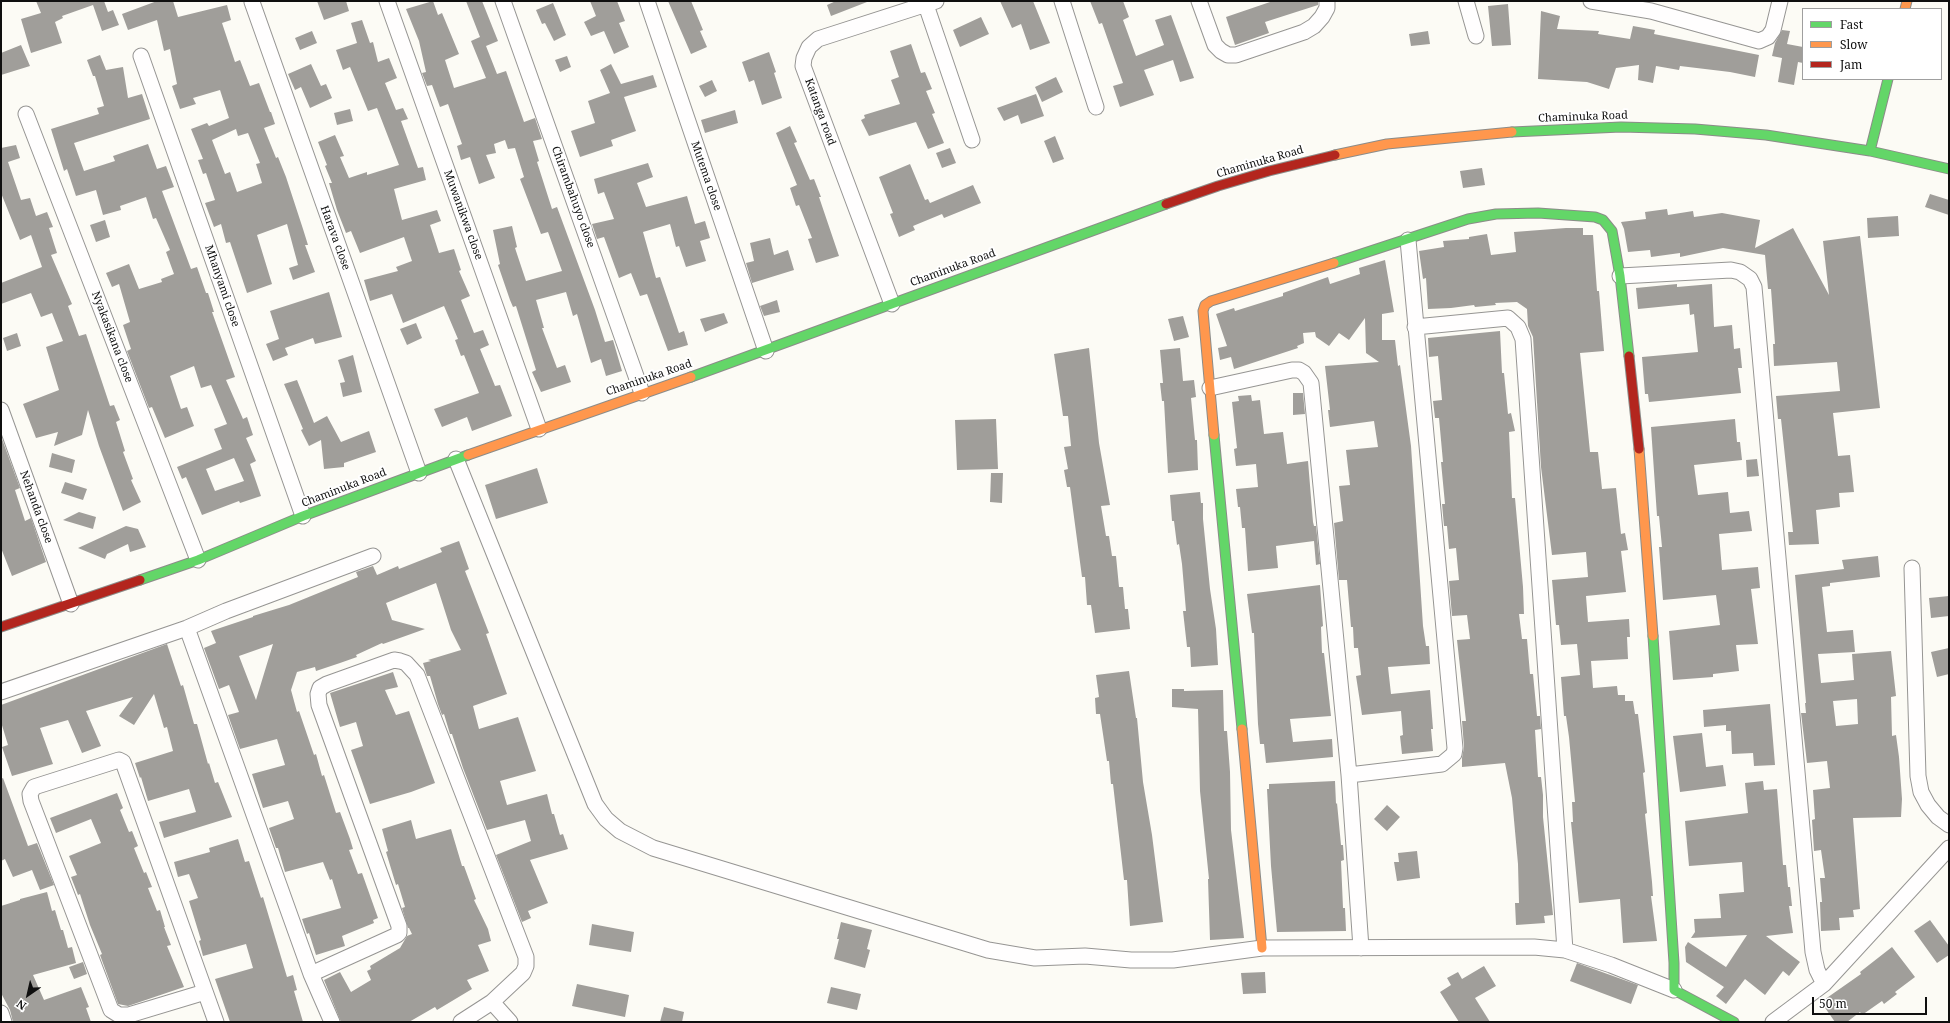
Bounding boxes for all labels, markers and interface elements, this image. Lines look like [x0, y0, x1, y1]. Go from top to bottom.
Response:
legend [1802, 8, 1942, 80]
text: Fast [1840, 16, 1863, 33]
text: Slow [1840, 36, 1868, 53]
text: Jam [1840, 56, 1862, 73]
street label: Katanga road [802, 77, 838, 147]
street label: Chaminuka Road [1538, 109, 1628, 125]
street label: Mutema close [688, 140, 724, 212]
street label: Chaminuka Road [1215, 143, 1305, 181]
street label: Chirambahuyo close [548, 144, 598, 250]
street label: Muwanikwa close [441, 168, 485, 262]
street label: Harava close [317, 204, 353, 272]
street label: Mhanyami close [202, 243, 242, 329]
street label: Chaminuka Road [908, 246, 998, 290]
street label: Nyakasikana close [89, 289, 135, 385]
street label: Chaminuka Road [604, 357, 694, 399]
street label: Chaminuka Road [300, 466, 388, 510]
street label: Nehanda close [17, 469, 55, 545]
north arrow [8, 975, 48, 1015]
scale bar [1814, 989, 1929, 1015]
text: 50 m [1819, 995, 1847, 1012]
text: N [13, 997, 29, 1014]

